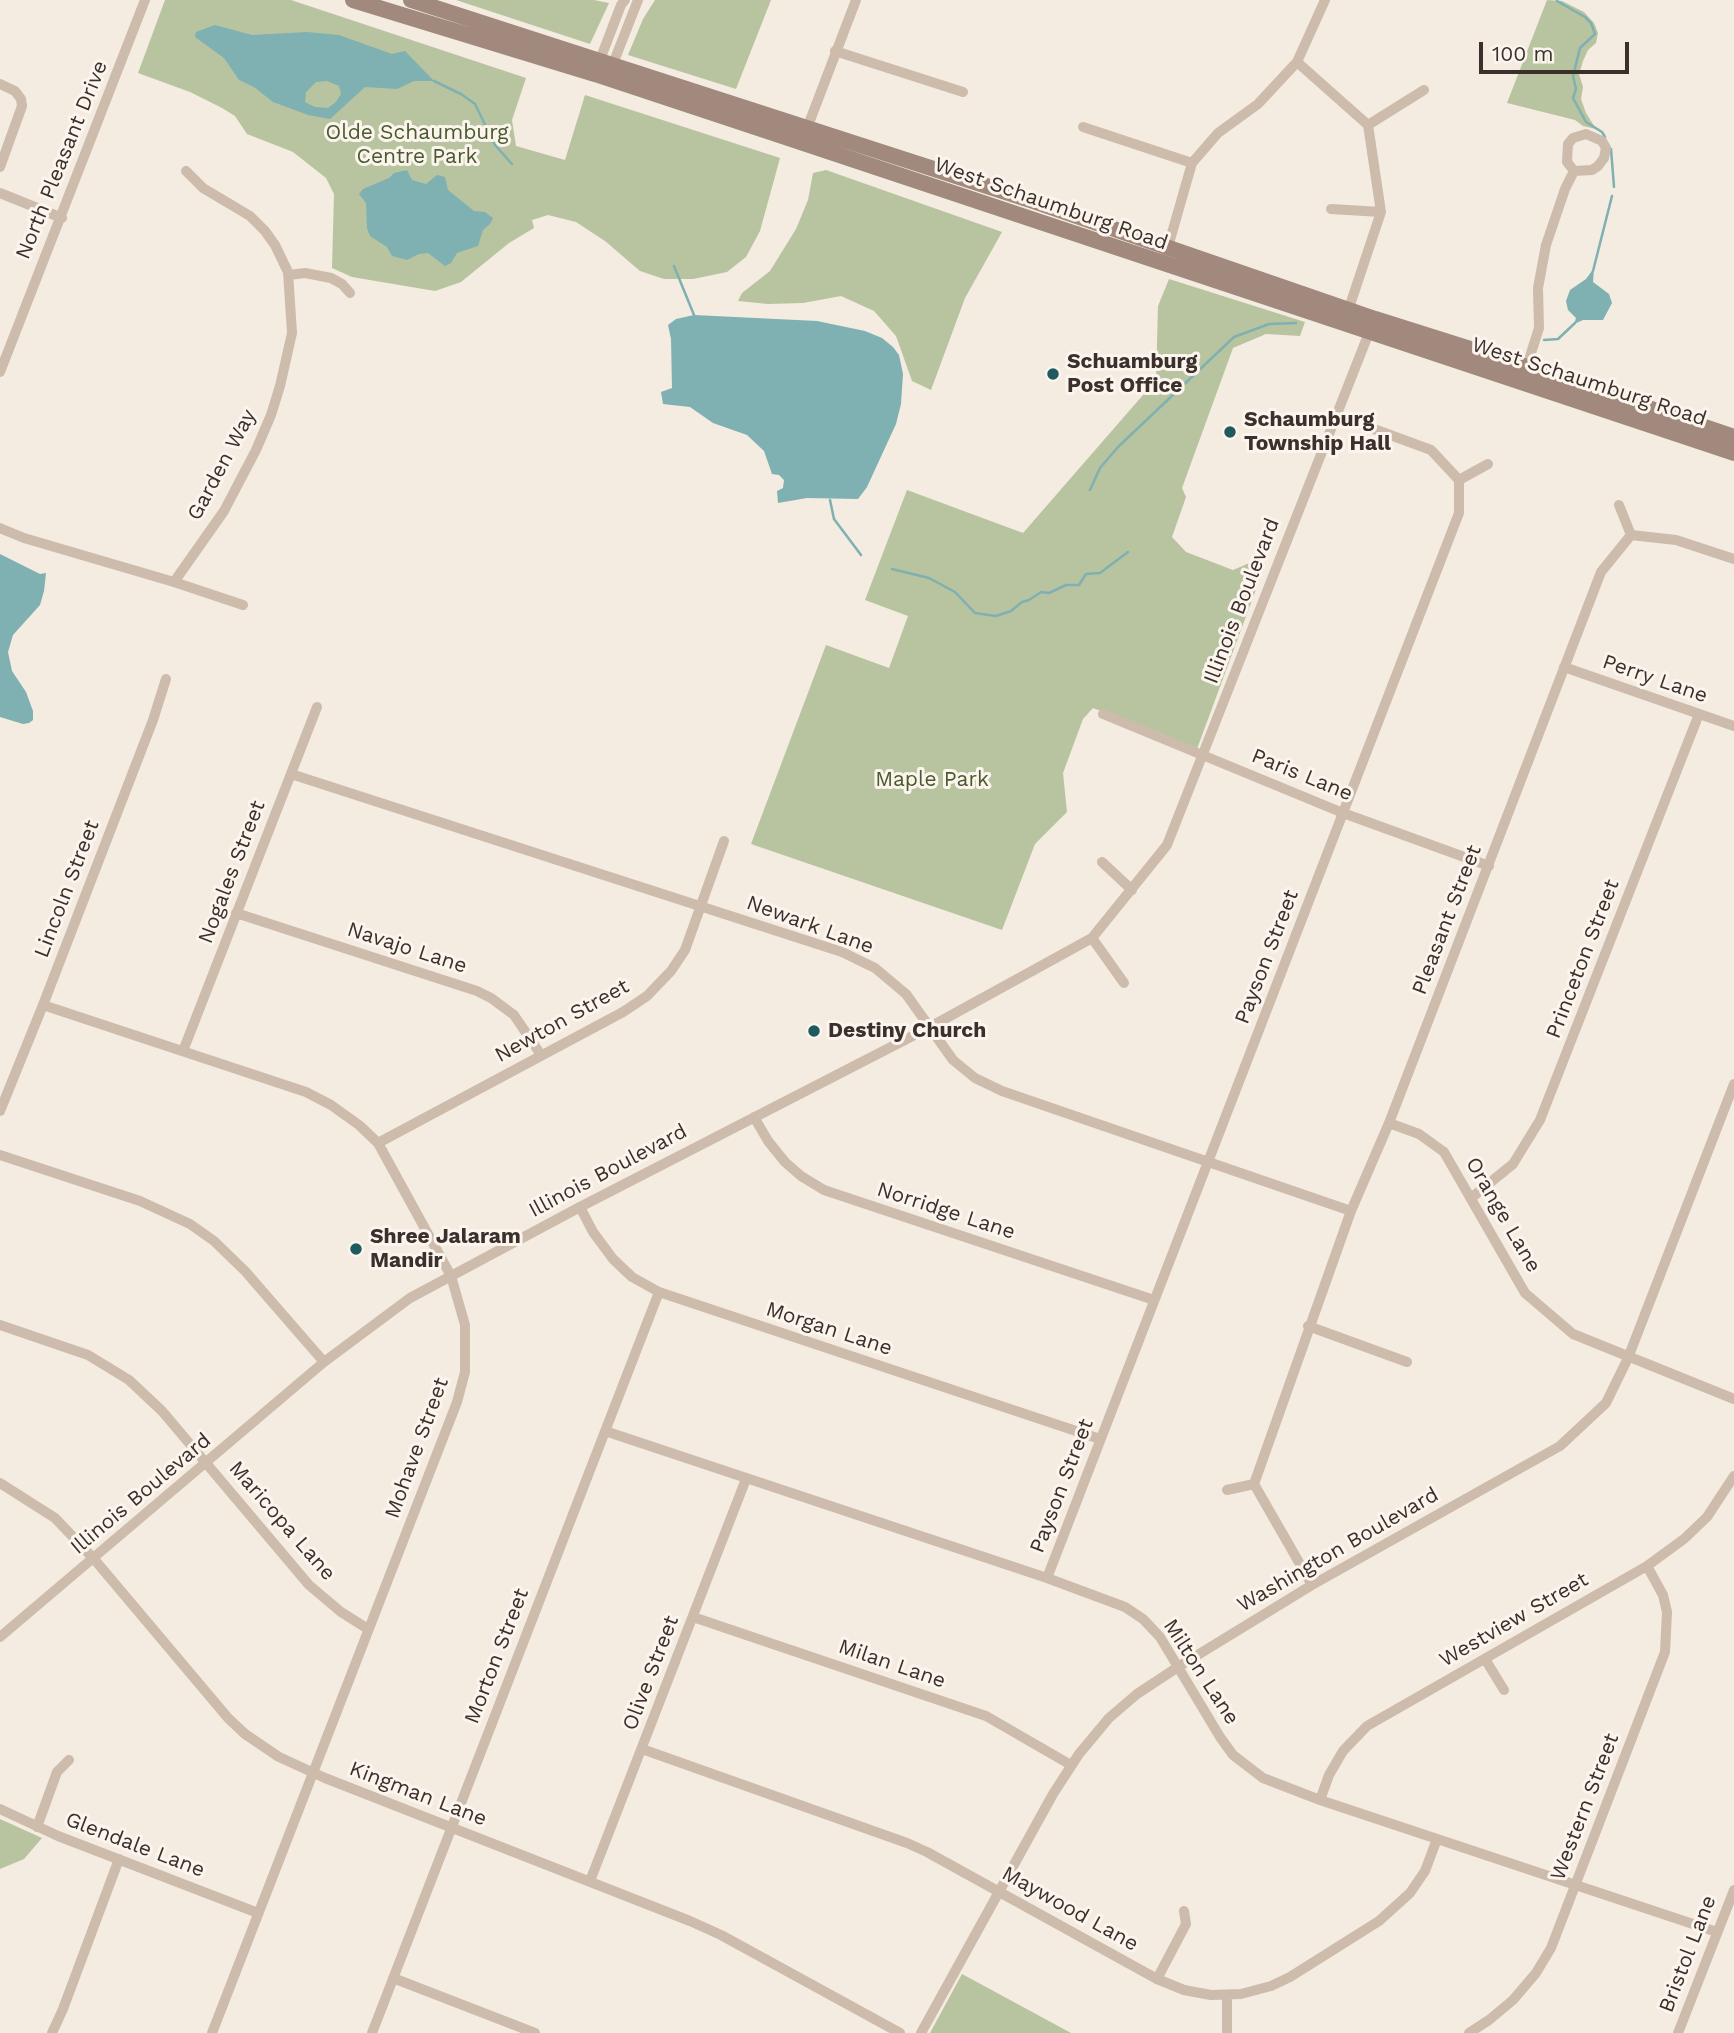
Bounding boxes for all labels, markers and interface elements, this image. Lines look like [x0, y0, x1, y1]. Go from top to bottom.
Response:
scale bar [1482, 28, 1632, 72]
text: 100 m [1492, 41, 1554, 66]
street label: North Pleasant Drive [11, 57, 113, 263]
park label: Olde Schaumburg Centre Park [326, 120, 508, 170]
street label: West Schaumburg Road [931, 152, 1171, 256]
street label: West Schaumburg Road [1468, 332, 1710, 432]
place label: Schuamburg Post Office [1067, 349, 1197, 399]
marker: Schuamburg Post Office [1045, 366, 1061, 382]
street label: Garden Way [182, 405, 262, 525]
place label: Schaumburg Township Hall [1244, 407, 1391, 457]
marker: Schaumburg Township Hall [1222, 424, 1238, 440]
street label: Illinois Boulevard [1199, 515, 1285, 687]
street label: Perry Lane [1599, 649, 1711, 709]
street label: Paris Lane [1248, 743, 1356, 807]
park label: Maple Park [875, 767, 989, 793]
street label: Nogales Street [193, 797, 271, 947]
street label: Lincoln Street [29, 817, 105, 961]
street label: Pleasant Street [1407, 842, 1487, 998]
street label: Princeton Street [1541, 876, 1625, 1042]
street label: Payson Street [1230, 886, 1304, 1028]
street label: Newark Lane [743, 890, 877, 960]
street label: Navajo Lane [344, 917, 470, 979]
street label: Newton Street [491, 974, 633, 1068]
place label: Destiny Church [828, 1018, 986, 1044]
marker: Destiny Church [806, 1023, 822, 1039]
street label: Illinois Boulevard [525, 1119, 691, 1223]
street label: Orange Lane [1460, 1153, 1546, 1277]
street label: Norridge Lane [874, 1177, 1018, 1245]
place label: Shree Jalaram Mandir [370, 1224, 521, 1274]
marker: Shree Jalaram Mandir [348, 1241, 364, 1257]
street label: Morgan Lane [763, 1297, 895, 1361]
street label: Mohave Street [380, 1374, 454, 1522]
street label: Payson Street [1025, 1415, 1099, 1557]
street label: Illinois Boulevard [66, 1428, 216, 1560]
street label: Maricopa Lane [223, 1456, 341, 1586]
street label: Washington Boulevard [1233, 1482, 1443, 1618]
street label: Westview Street [1435, 1567, 1593, 1673]
street label: Morton Street [460, 1585, 534, 1727]
street label: Olive Street [618, 1612, 684, 1734]
street label: Milton Lane [1158, 1615, 1244, 1729]
street label: Milan Lane [835, 1634, 949, 1694]
street label: Western Street [1545, 1730, 1625, 1884]
street label: Kingman Lane [346, 1756, 490, 1832]
street label: Glendale Lane [62, 1807, 208, 1883]
street label: Maywood Lane [997, 1861, 1143, 1957]
street label: Bristol Lane [1654, 1892, 1722, 2016]

